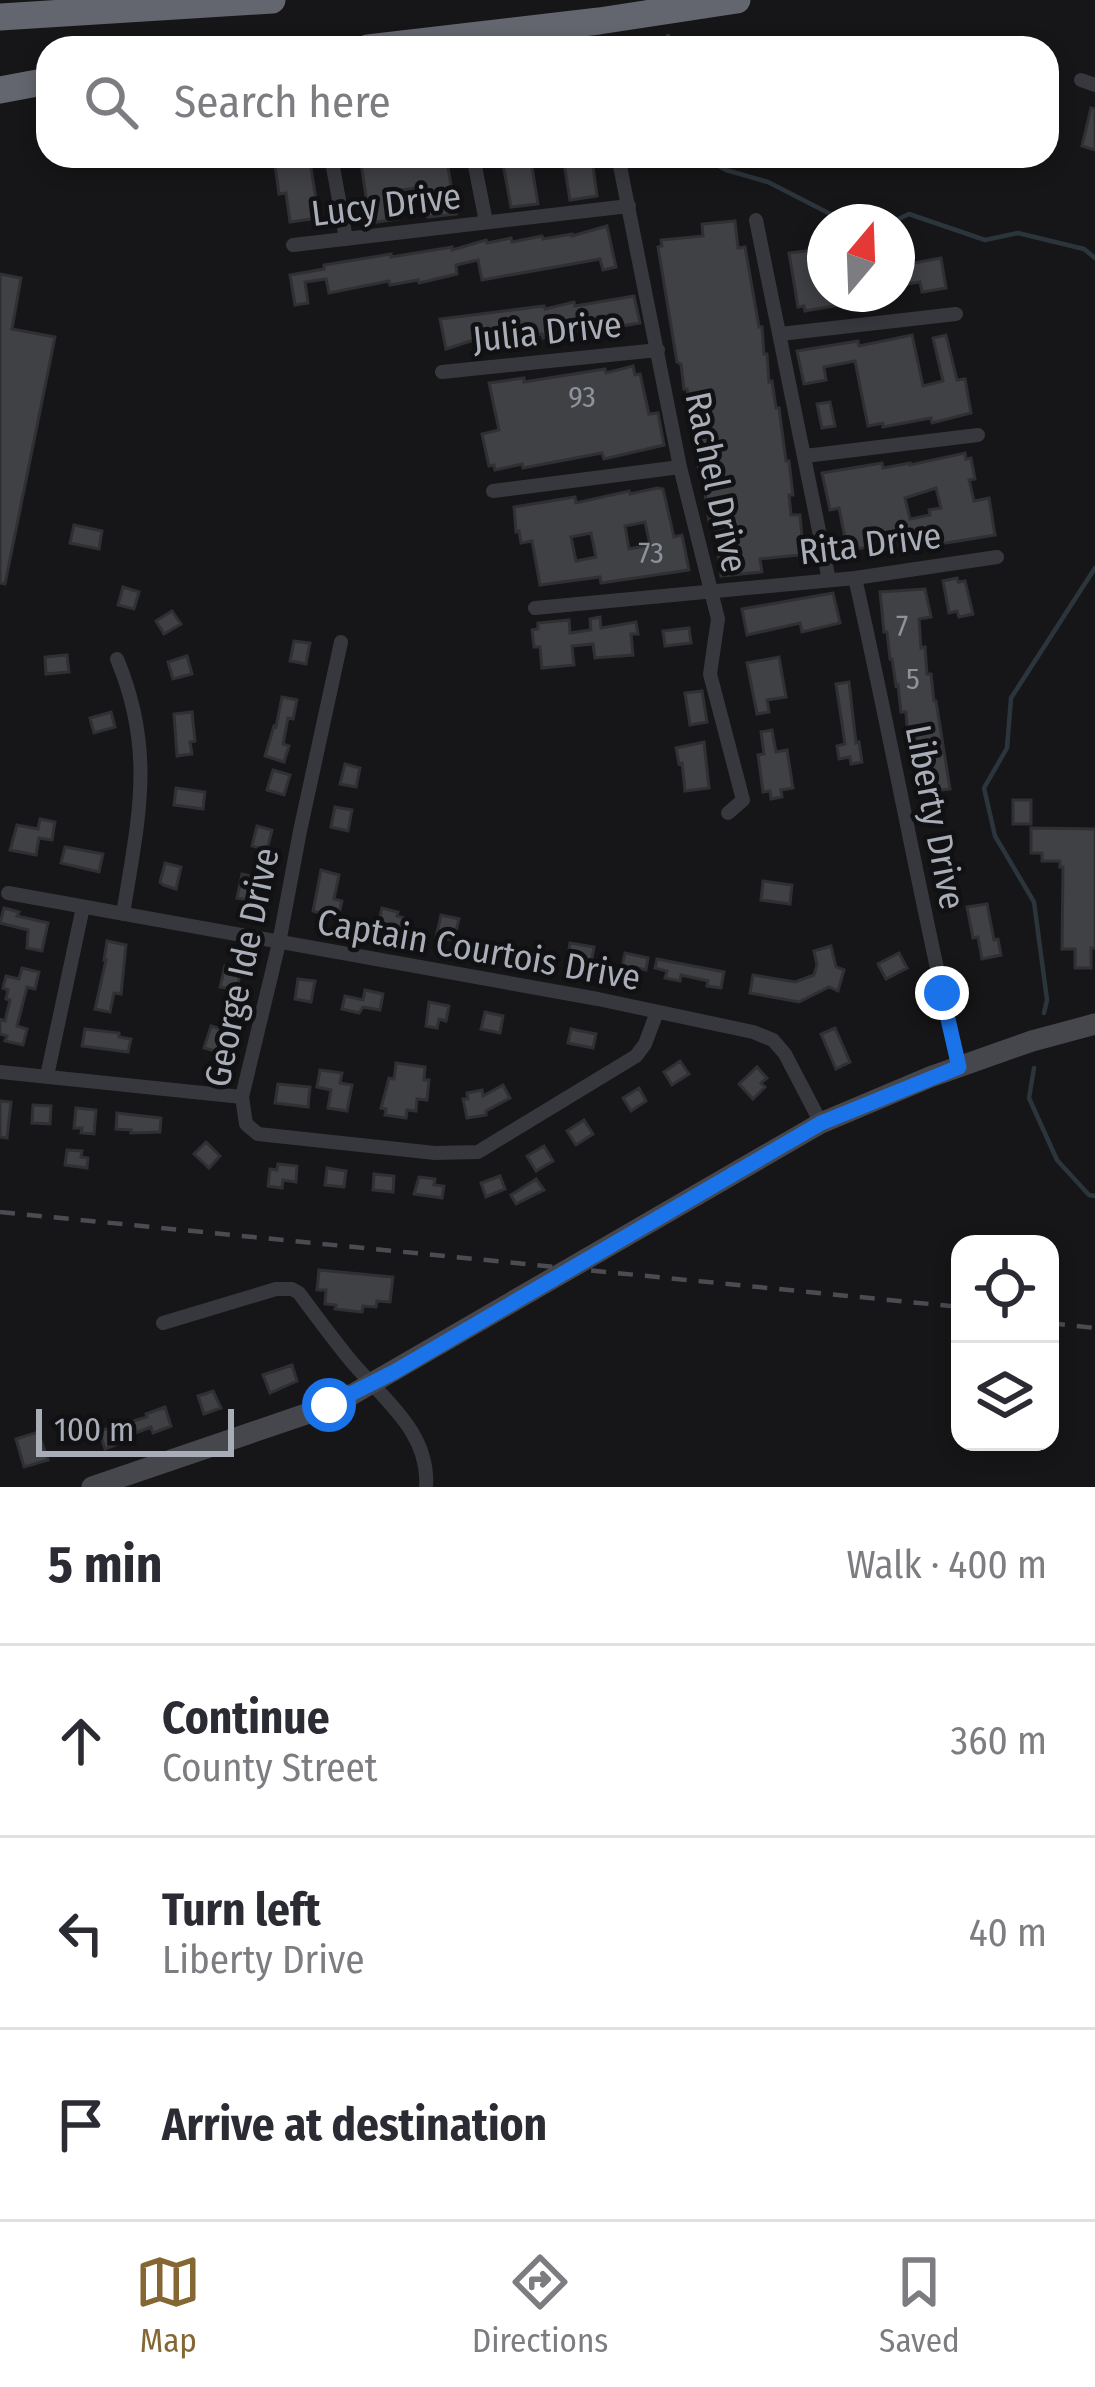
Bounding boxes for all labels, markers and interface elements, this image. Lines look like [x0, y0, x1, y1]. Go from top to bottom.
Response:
search box [36, 36, 1059, 168]
icon: search [78, 69, 144, 135]
text: Search here [174, 75, 391, 129]
street label: Lucy Drive [309, 174, 463, 236]
north arrow [807, 204, 915, 312]
street label: Julia Drive [470, 302, 624, 362]
house number: 93 [568, 379, 596, 415]
street label: Rachel Drive [675, 388, 757, 576]
street label: Rita Drive [797, 513, 944, 575]
house number: 73 [638, 535, 664, 571]
house number: 7 [896, 608, 908, 644]
house number: 5 [906, 661, 920, 697]
street label: Liberty Drive [896, 721, 974, 913]
street label: George Ide Drive [195, 844, 289, 1091]
street label: Captain Courtois Drive [314, 900, 644, 1000]
route end [915, 966, 969, 1020]
map controls [951, 1235, 1059, 1451]
button: locate [951, 1235, 1059, 1343]
button: layers [951, 1343, 1059, 1451]
route start [302, 1378, 356, 1432]
scale bar [36, 1403, 234, 1456]
text: 100 m [54, 1410, 134, 1450]
text: 5 min [48, 1534, 163, 1596]
text: Walk · 400 m [847, 1542, 1047, 1588]
text: Continue [162, 1691, 330, 1745]
icon: ahead [48, 1708, 114, 1774]
text: 360 m [951, 1718, 1047, 1764]
text: County Street [162, 1745, 378, 1791]
text: Turn left [162, 1883, 321, 1937]
icon: left [48, 1900, 114, 1966]
text: 40 m [969, 1910, 1047, 1956]
text: Liberty Drive [162, 1937, 365, 1983]
icon: arrive [48, 2092, 114, 2158]
text: Arrive at destination [162, 2098, 547, 2152]
tab: Map [135, 2249, 201, 2361]
tab: Directions [472, 2249, 608, 2361]
tab: Saved [879, 2249, 960, 2361]

